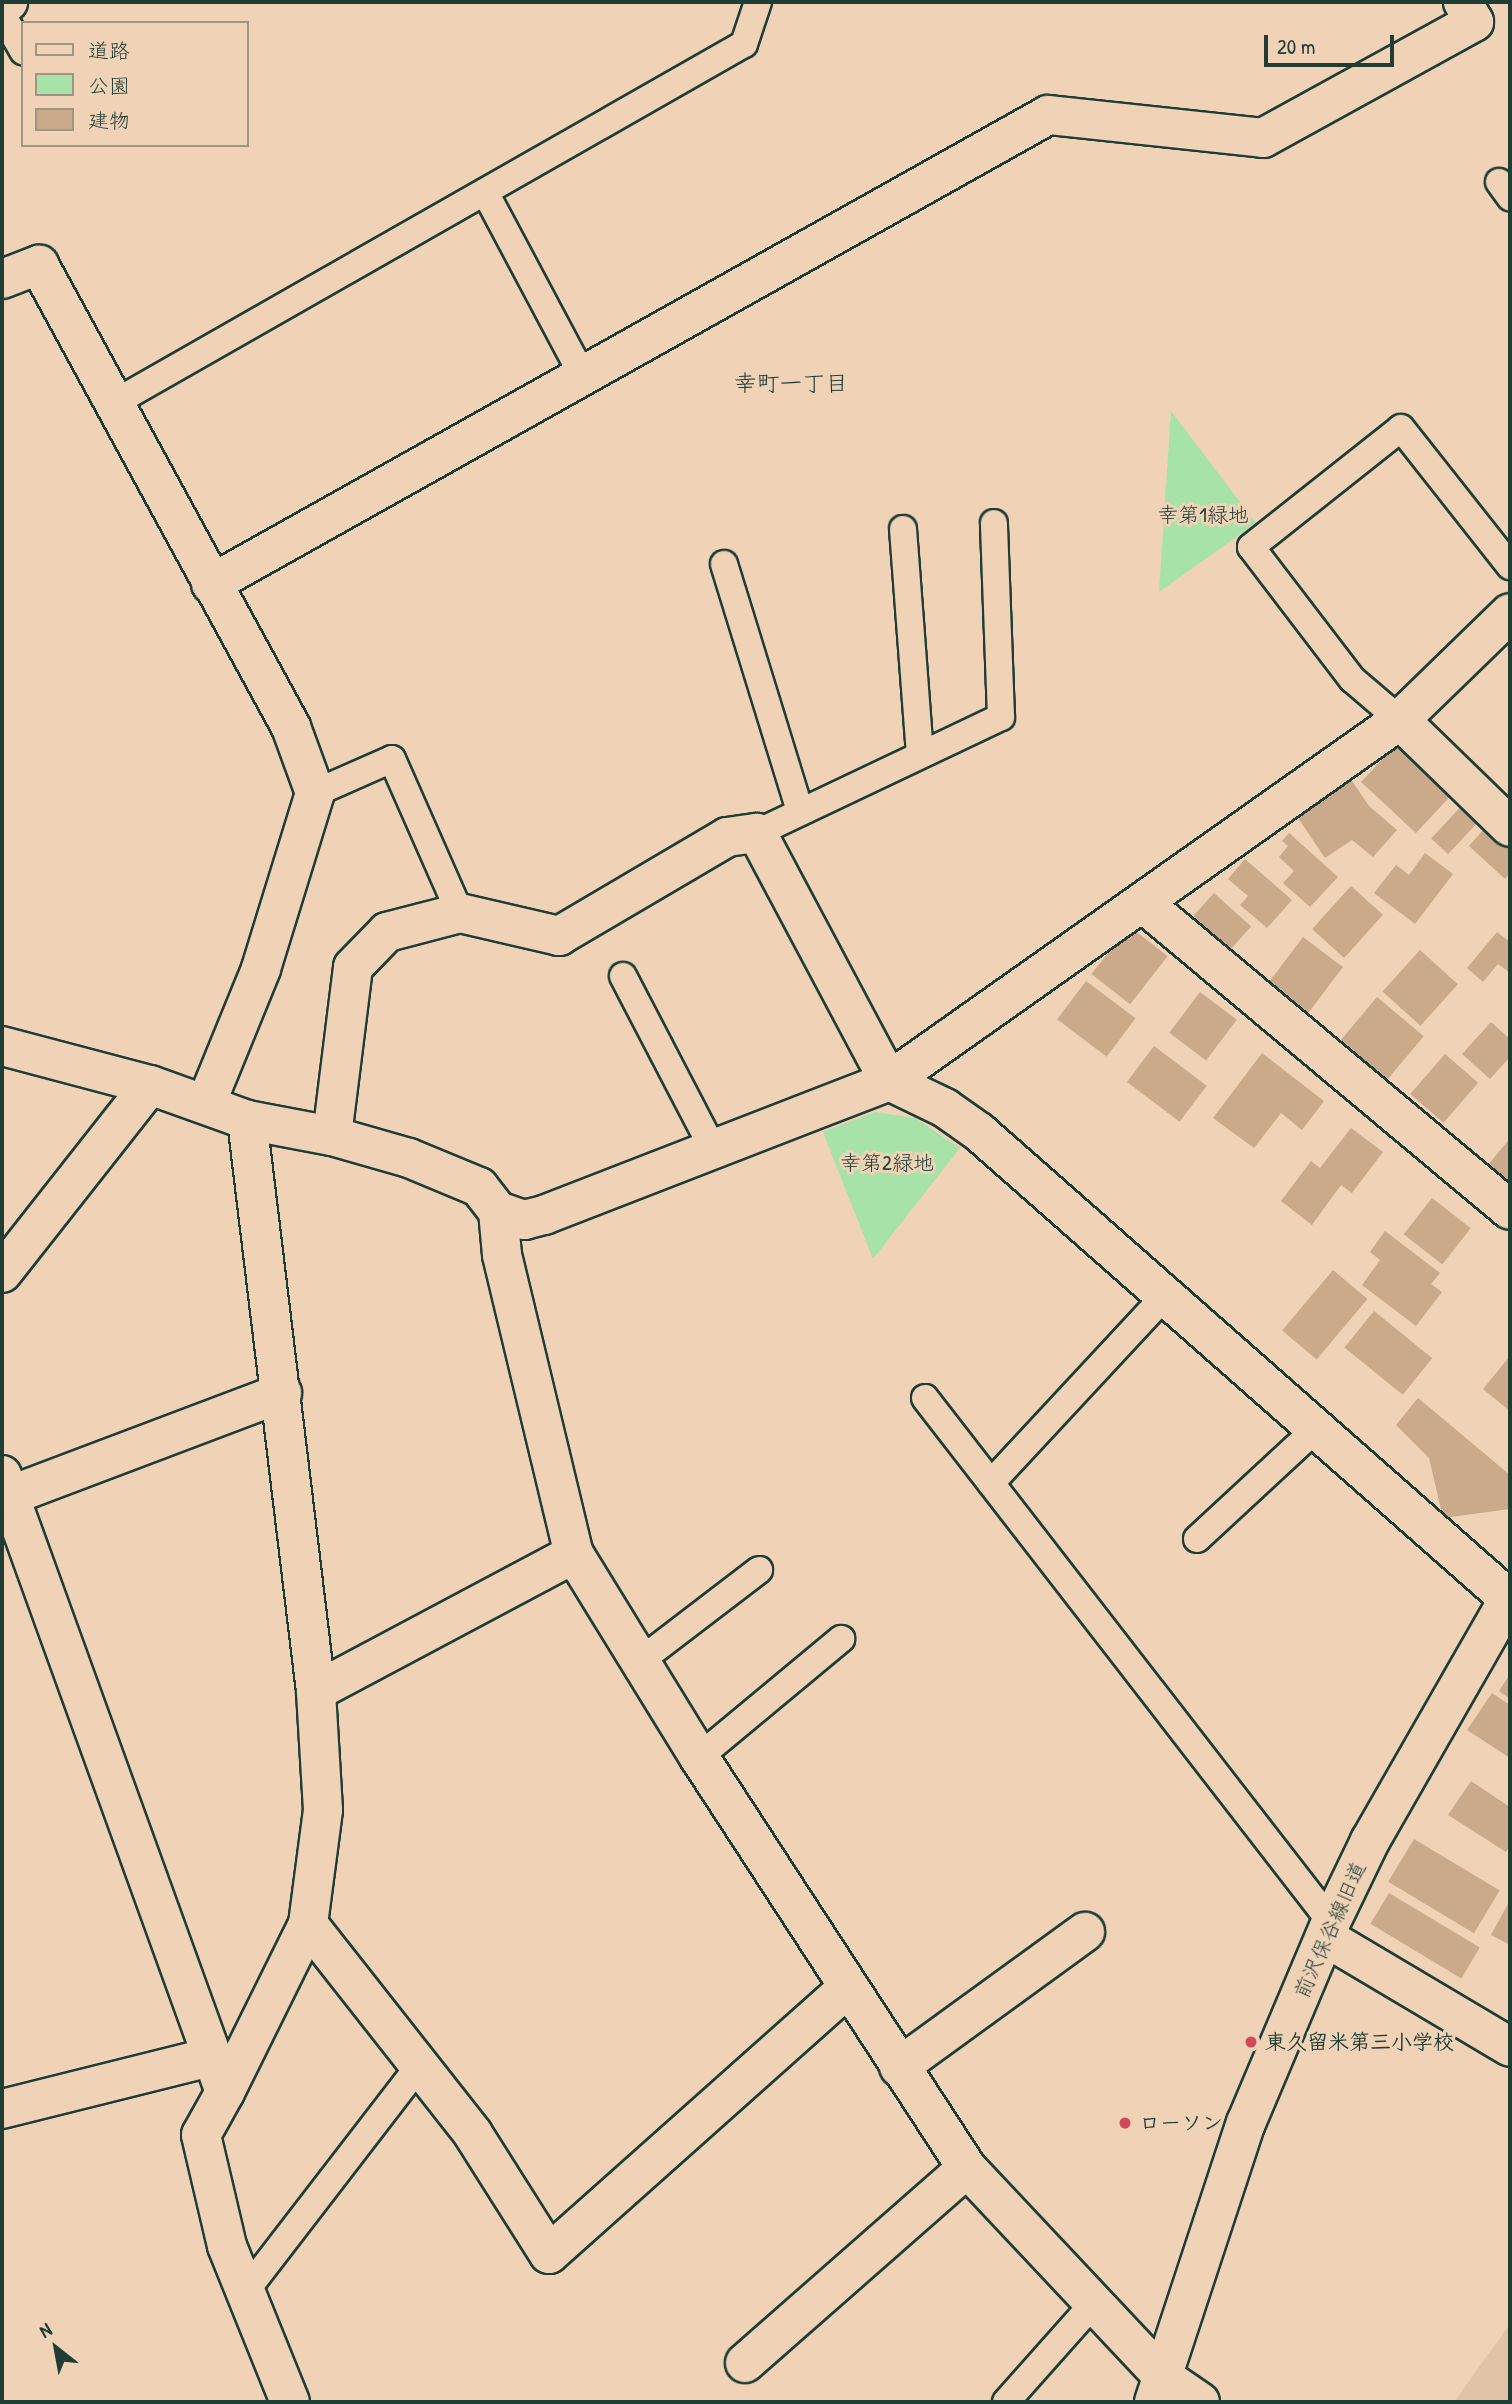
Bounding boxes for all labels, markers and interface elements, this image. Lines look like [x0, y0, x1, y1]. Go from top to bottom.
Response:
legend [21, 21, 248, 147]
scale bar [1267, 21, 1396, 65]
text: 20 m [1277, 32, 1315, 61]
text: 道路 [88, 36, 130, 65]
text: 公園 [88, 71, 130, 100]
text: 建物 [88, 106, 130, 135]
district label: 幸町一丁目 [734, 369, 848, 397]
park label: 幸第1緑地 [1157, 502, 1249, 528]
park label: 幸第2緑地 [840, 1150, 934, 1176]
street label: 前沢保谷線旧道 [1289, 1858, 1371, 2002]
place label: 東久留米第三小学校 [1265, 2029, 1454, 2055]
marker: 東久留米第三小学校 [1243, 2034, 1259, 2050]
place label: ローソン [1139, 2110, 1223, 2136]
marker: ローソン [1117, 2115, 1133, 2131]
north arrow [21, 2313, 91, 2383]
text: N [34, 2316, 56, 2344]

